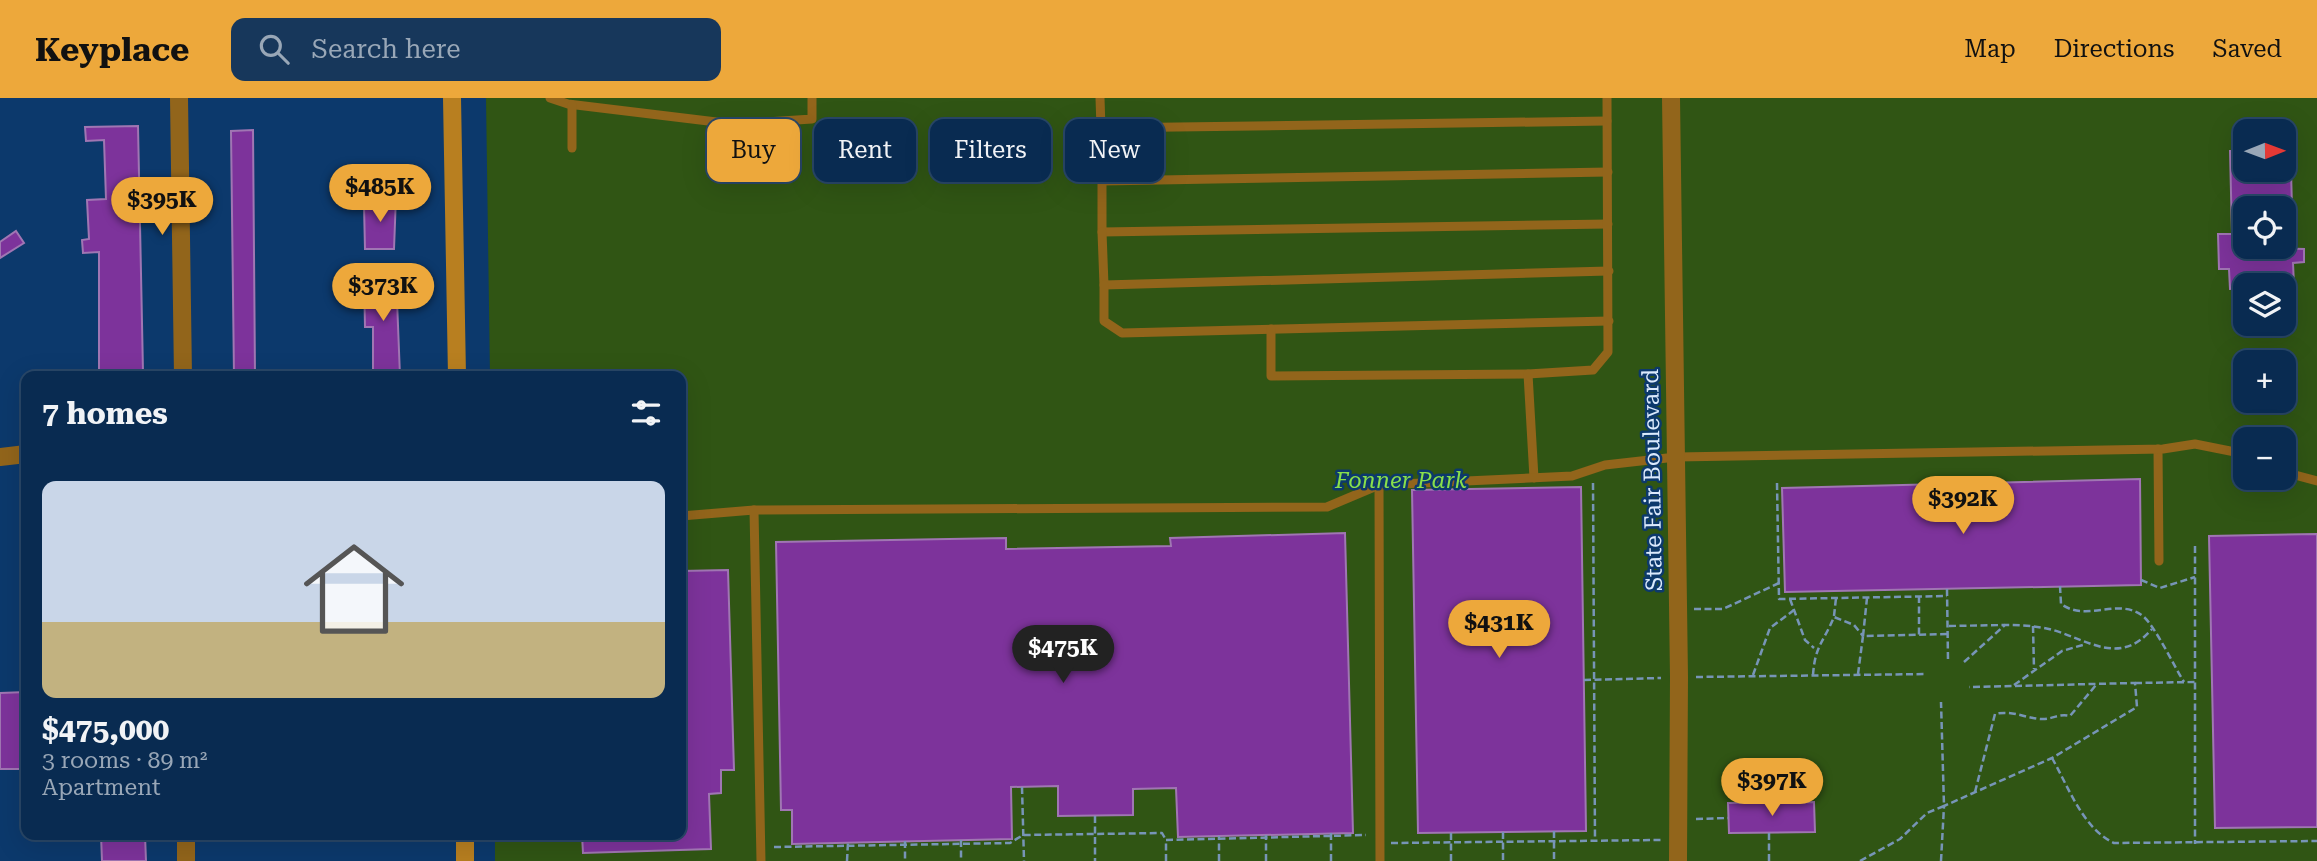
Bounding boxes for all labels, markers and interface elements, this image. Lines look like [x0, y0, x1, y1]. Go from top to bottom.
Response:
search box [231, 18, 721, 81]
text: Keyplace [35, 30, 189, 69]
icon: search [255, 30, 293, 68]
text: Search here [311, 34, 460, 64]
text: Map [1964, 35, 2016, 63]
text: Directions [2054, 35, 2174, 63]
text: Saved [2212, 35, 2282, 63]
chip: Buy [707, 119, 800, 182]
chip: Rent [814, 119, 916, 182]
chip: Filters [930, 119, 1051, 182]
chip: New [1065, 119, 1164, 182]
north arrow [2233, 119, 2296, 182]
map controls [2233, 119, 2296, 490]
pin: $485K [331, 164, 429, 224]
text: $485K [345, 173, 415, 200]
pin: $395K [113, 178, 211, 237]
text: $395K [127, 186, 197, 213]
button: locate [2233, 196, 2296, 259]
pin: $373K [334, 264, 432, 323]
text: $373K [348, 272, 418, 299]
button: layers [2233, 273, 2296, 336]
button: + [2233, 350, 2296, 413]
street label: State Fair Boulevard [1637, 368, 1668, 591]
icon: filters [627, 394, 665, 432]
text: 7 homes [42, 396, 168, 431]
button: − [2233, 427, 2296, 490]
park label: Fonner Park [1334, 467, 1467, 494]
pin: $392K [1914, 476, 2012, 536]
text: $392K [1928, 485, 1998, 512]
icon: home [291, 526, 417, 652]
pin: $431K [1450, 601, 1548, 660]
text: $431K [1464, 609, 1534, 636]
pin: $475K [1014, 626, 1112, 685]
text: $475K [1028, 634, 1098, 661]
text: $475,000 [42, 712, 169, 747]
text: 3 rooms · 89 m² [42, 747, 208, 774]
pin: $397K [1723, 758, 1821, 818]
text: $397K [1737, 767, 1807, 794]
text: Apartment [42, 774, 161, 801]

